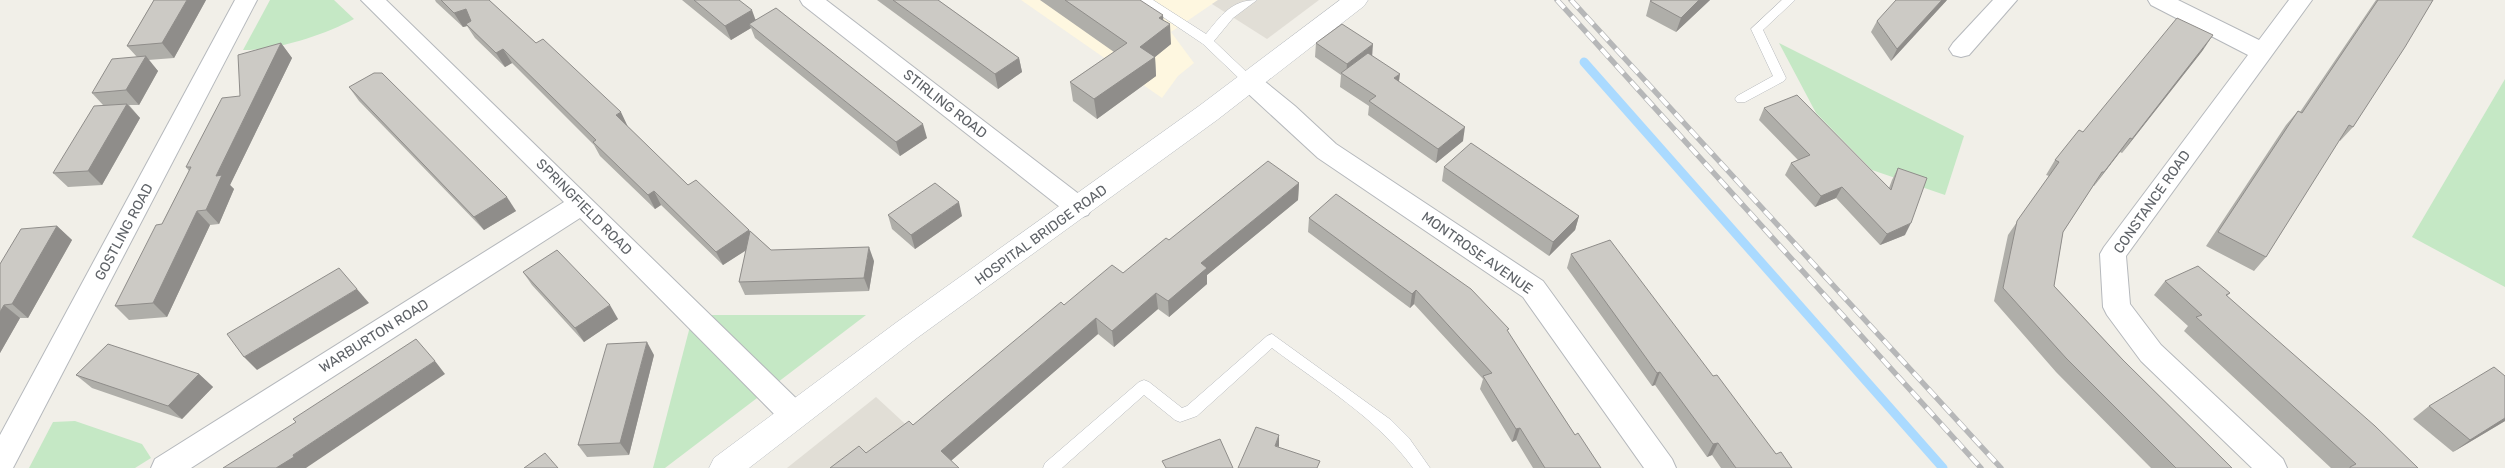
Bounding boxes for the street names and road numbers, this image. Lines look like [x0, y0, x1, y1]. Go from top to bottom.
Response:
street label: STIRLING ROAD [900, 66, 990, 142]
street label: CONSTANCE ROAD [2110, 147, 2194, 257]
street label: SPRINGFIELD ROAD [532, 155, 636, 259]
street label: GOSTLING ROAD [91, 181, 157, 283]
street label: HOSPITAL BRIDGE ROAD [972, 181, 1110, 289]
street label: MONTROSE AVENUE [1418, 208, 1536, 298]
street label: WARBURTON ROAD [316, 296, 432, 376]

